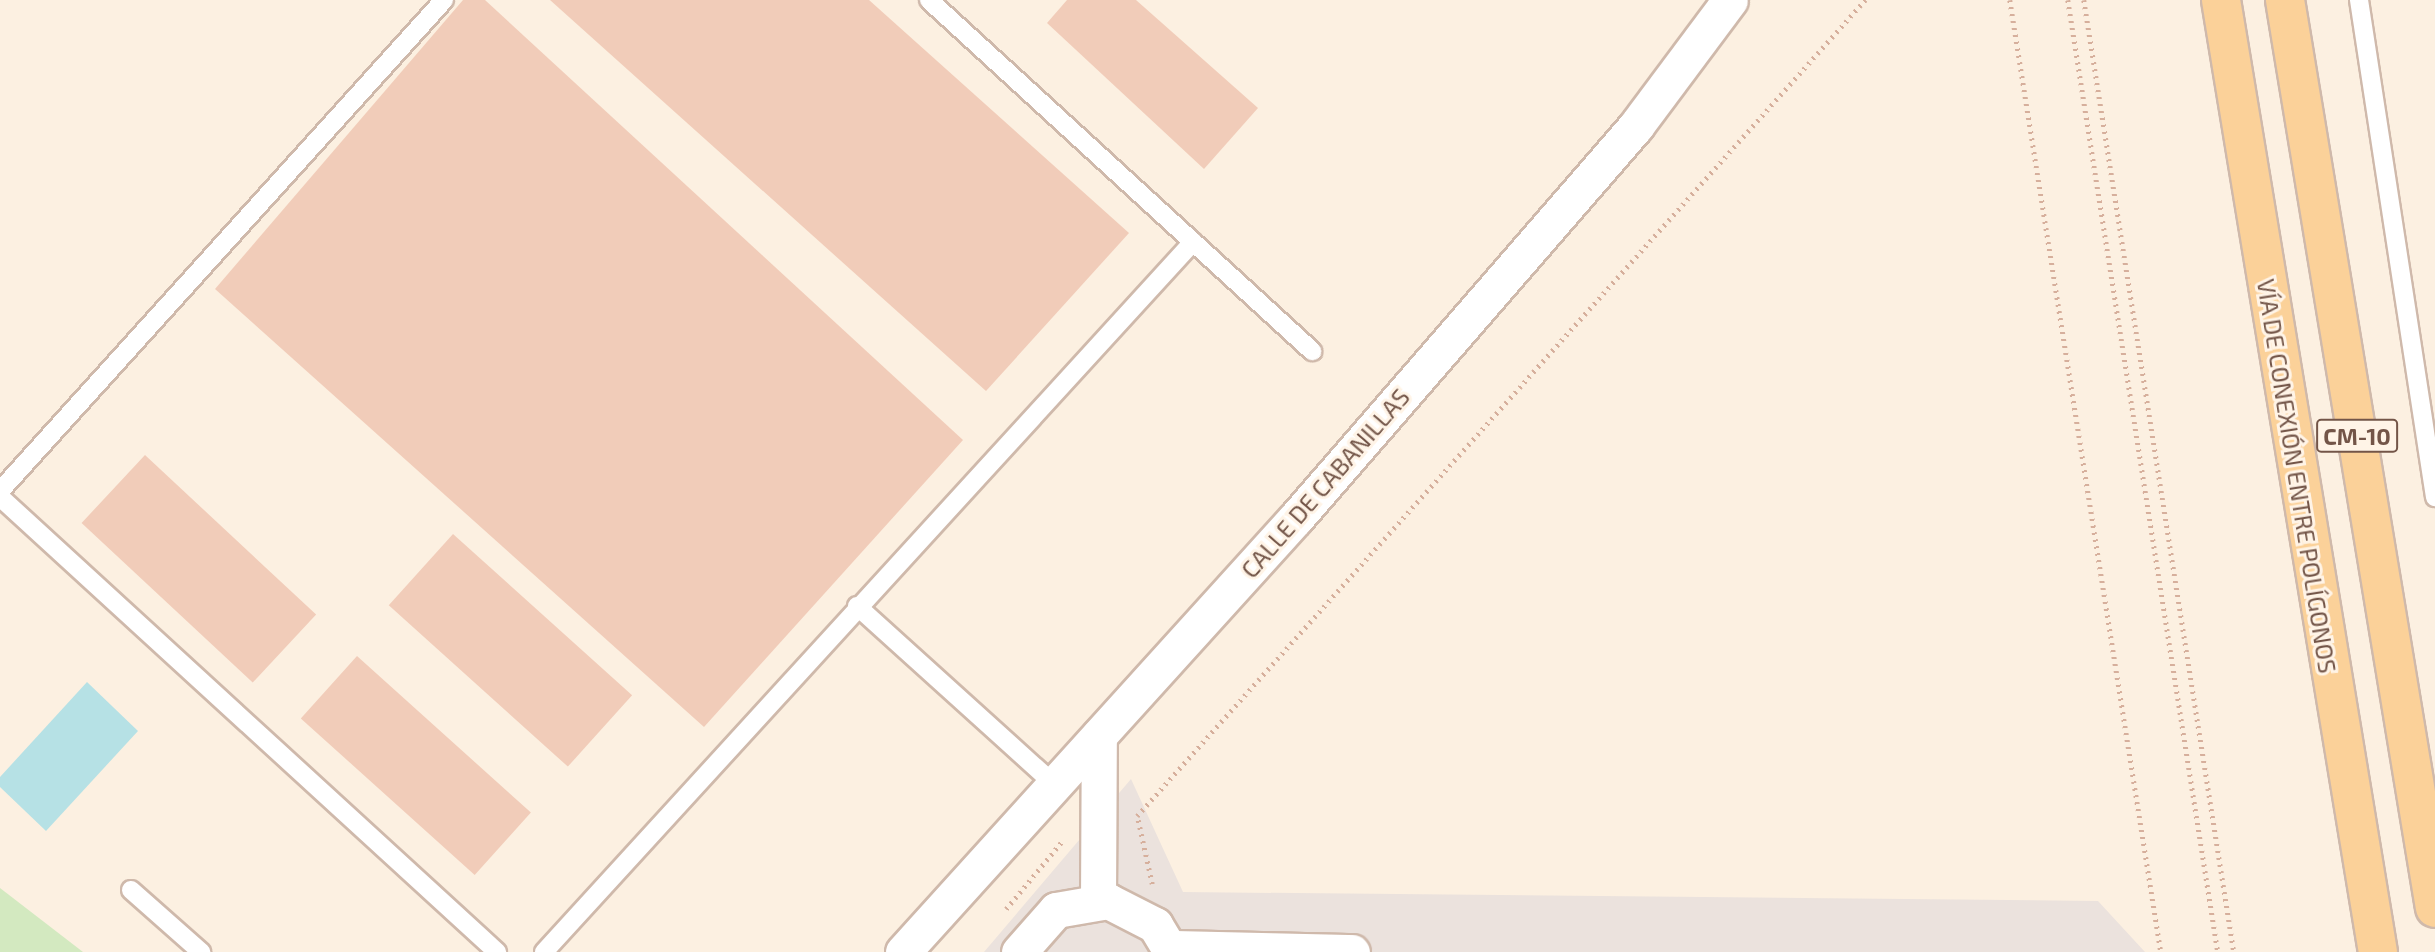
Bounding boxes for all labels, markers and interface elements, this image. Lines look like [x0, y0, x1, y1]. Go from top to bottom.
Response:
street label: VÍA DE CONEXIÓN ENTRE POLÍGONOS [2252, 277, 2342, 675]
street label: CALLE DE CABANILLAS [1235, 382, 1415, 584]
road number: CM-10 [2315, 416, 2399, 456]

